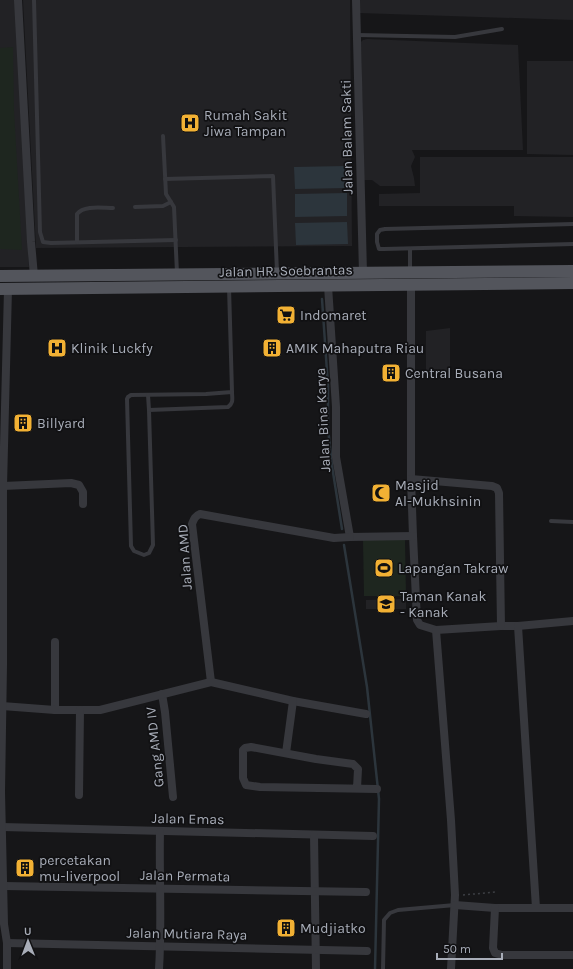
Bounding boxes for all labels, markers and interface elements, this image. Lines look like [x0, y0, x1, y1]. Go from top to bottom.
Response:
street label: Jalan Balam Sakti [338, 80, 356, 194]
place label: Rumah Sakit Jiwa Tampan [204, 107, 287, 140]
hospital icon: Rumah Sakit Jiwa Tampan [179, 112, 201, 134]
street label: Jalan HR. Soebrantas [219, 261, 353, 281]
supermarket icon: Indomaret [275, 304, 297, 326]
place label: Indomaret [300, 307, 367, 324]
hospital icon: Klinik Luckfy [46, 337, 68, 359]
building icon: AMIK Mahaputra Riau [261, 337, 283, 359]
place label: Klinik Luckfy [71, 340, 153, 357]
place label: AMIK Mahaputra Riau [286, 340, 424, 357]
building icon: Central Busana [380, 362, 402, 384]
place label: Central Busana [405, 365, 503, 382]
street label: Jalan Bina Karya [312, 367, 334, 473]
building icon: Billyard [12, 412, 34, 434]
place label: Billyard [37, 415, 85, 432]
place label: Masjid Al-Mukhsinin [395, 477, 481, 510]
mosque icon: Masjid Al-Mukhsinin [370, 482, 392, 504]
street label: Jalan AMD [174, 524, 196, 590]
sports icon: Lapangan Takraw [373, 557, 395, 579]
place label: Lapangan Takraw [398, 560, 508, 577]
place label: Taman Kanak - Kanak [400, 588, 486, 621]
school or university icon: Taman Kanak - Kanak [375, 593, 397, 615]
street label: Gang AMD IV [142, 706, 168, 788]
street label: Jalan Emas [151, 810, 225, 828]
place label: percetakan mu-liverpool [39, 852, 120, 885]
building icon: percetakan mu-liverpool [14, 857, 36, 879]
street label: Jalan Permata [140, 867, 230, 885]
building icon: Mudjiatko [275, 917, 297, 939]
place label: Mudjiatko [300, 920, 366, 937]
north arrow [8, 921, 48, 961]
street label: Jalan Mutiara Raya [126, 924, 248, 944]
text: U [24, 925, 32, 938]
scale bar [437, 935, 502, 961]
text: 50 m [443, 942, 471, 956]

